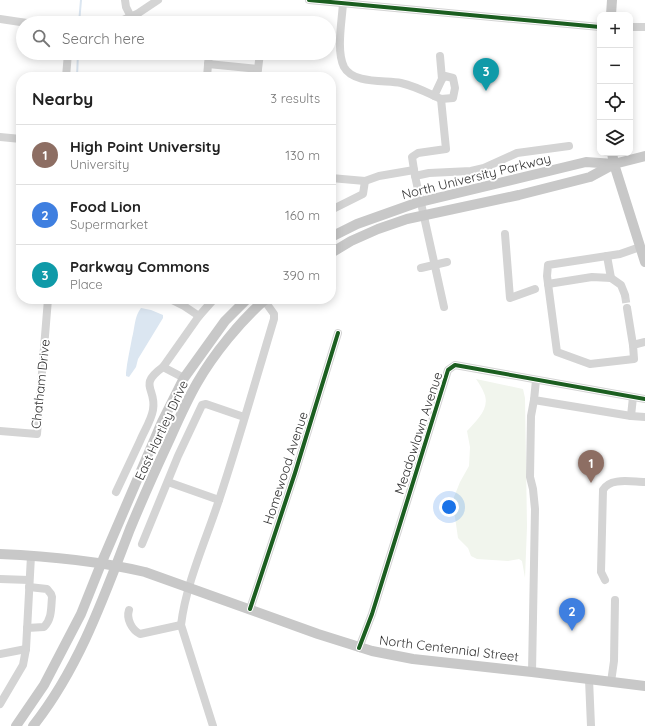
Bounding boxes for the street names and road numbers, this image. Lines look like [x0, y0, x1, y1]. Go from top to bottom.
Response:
street label: North University Parkway [400, 150, 552, 202]
street label: Chatham Drive [27, 338, 53, 430]
street label: Meadowlawn Avenue [391, 370, 445, 496]
street label: East Hartley Drive [131, 378, 191, 482]
street label: Homewood Avenue [259, 410, 311, 526]
street label: North Centennial Street [378, 632, 520, 664]

